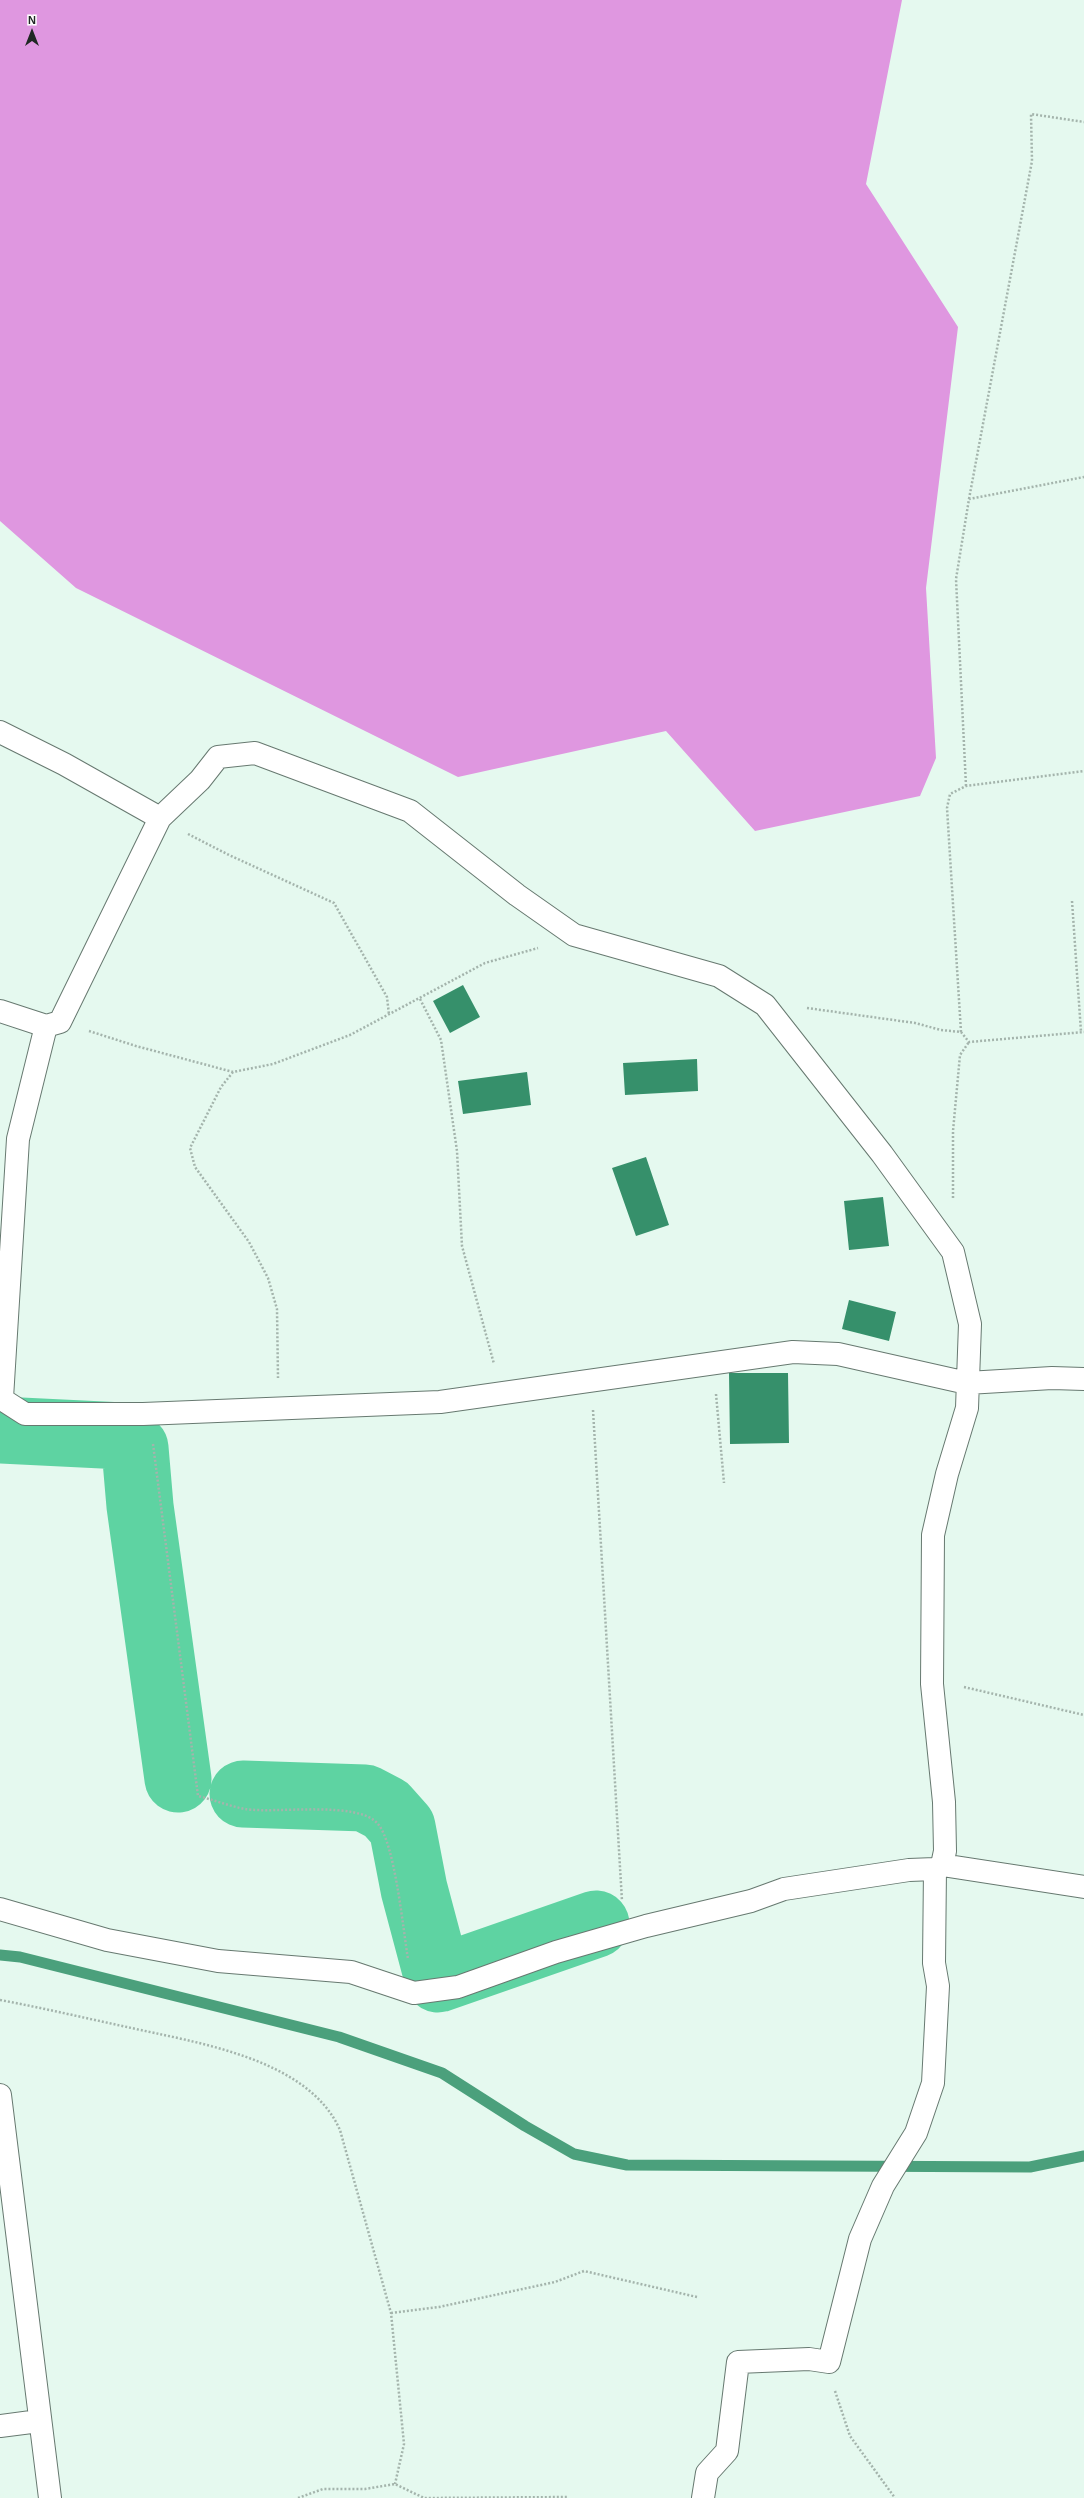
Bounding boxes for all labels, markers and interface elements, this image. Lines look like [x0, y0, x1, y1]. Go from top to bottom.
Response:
north arrow [12, 12, 52, 52]
text: N [28, 14, 36, 26]

